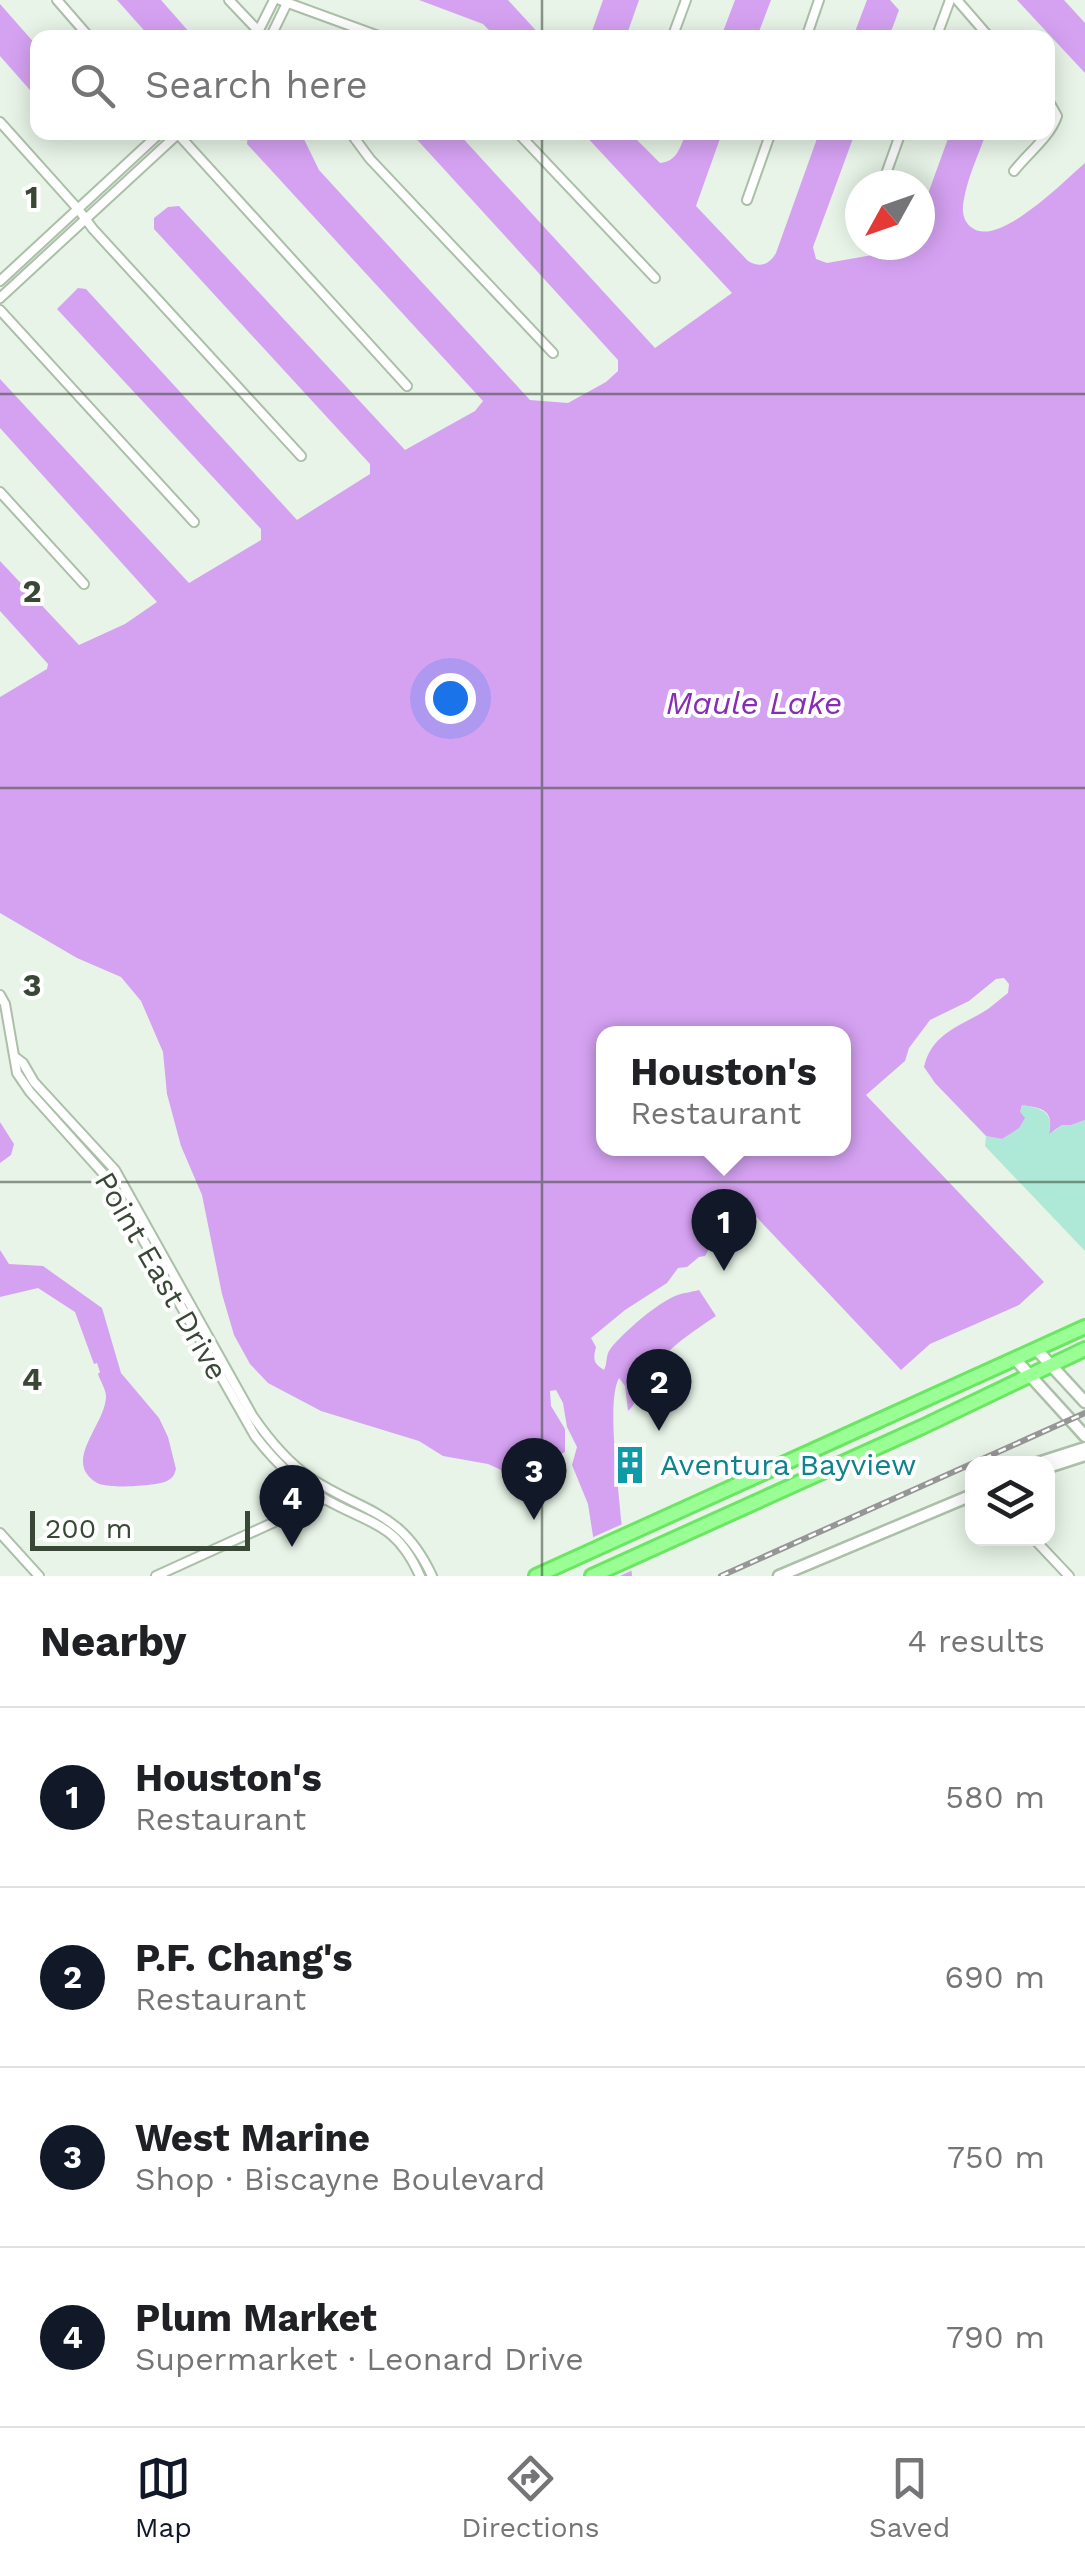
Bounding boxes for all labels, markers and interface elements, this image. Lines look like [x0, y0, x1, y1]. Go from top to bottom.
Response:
search box [30, 30, 1055, 140]
icon: search [65, 58, 120, 113]
text: Search here [145, 63, 368, 107]
north arrow [845, 170, 935, 260]
text: 1 [25, 178, 39, 216]
text: 2 [22, 572, 42, 610]
your location [425, 673, 476, 724]
water label: Maule Lake [666, 684, 842, 722]
text: 3 [23, 966, 41, 1004]
popup [596, 1026, 851, 1156]
text: Houston's [630, 1050, 817, 1094]
text: Restaurant [630, 1094, 801, 1132]
street label: Point East Drive [88, 1165, 235, 1386]
pin: 1 [692, 1188, 756, 1271]
pin: 2 [626, 1348, 692, 1431]
text: 4 [22, 1360, 42, 1398]
pin: 3 [502, 1438, 566, 1520]
building icon: Aventura Bayview [609, 1444, 651, 1486]
place label: Aventura Bayview [660, 1447, 916, 1482]
map controls [965, 1456, 1055, 1546]
button: layers [965, 1456, 1055, 1546]
pin: 4 [260, 1464, 324, 1547]
scale bar [30, 1506, 250, 1551]
text: 200 m [45, 1512, 132, 1545]
text: Nearby [40, 1617, 187, 1666]
text: 4 results [907, 1622, 1045, 1660]
text: Houston's [135, 1756, 322, 1800]
text: 1 [66, 1778, 79, 1816]
text: 580 m [945, 1778, 1045, 1816]
text: Restaurant [135, 1800, 306, 1838]
text: P.F. Chang's [135, 1936, 353, 1980]
text: 2 [63, 1958, 82, 1996]
text: 690 m [944, 1958, 1045, 1996]
text: Restaurant [135, 1980, 306, 2018]
text: West Marine [135, 2116, 370, 2160]
text: 3 [63, 2138, 82, 2176]
text: 750 m [947, 2138, 1045, 2176]
text: Shop · Biscayne Boulevard [135, 2160, 545, 2198]
text: Plum Market [135, 2296, 377, 2340]
text: 4 [62, 2318, 83, 2356]
text: 790 m [946, 2318, 1045, 2356]
text: Supermarket · Leonard Drive [135, 2340, 584, 2378]
tab: Map [135, 2451, 192, 2544]
tab: Directions [461, 2451, 600, 2544]
tab: Saved [869, 2451, 950, 2544]

